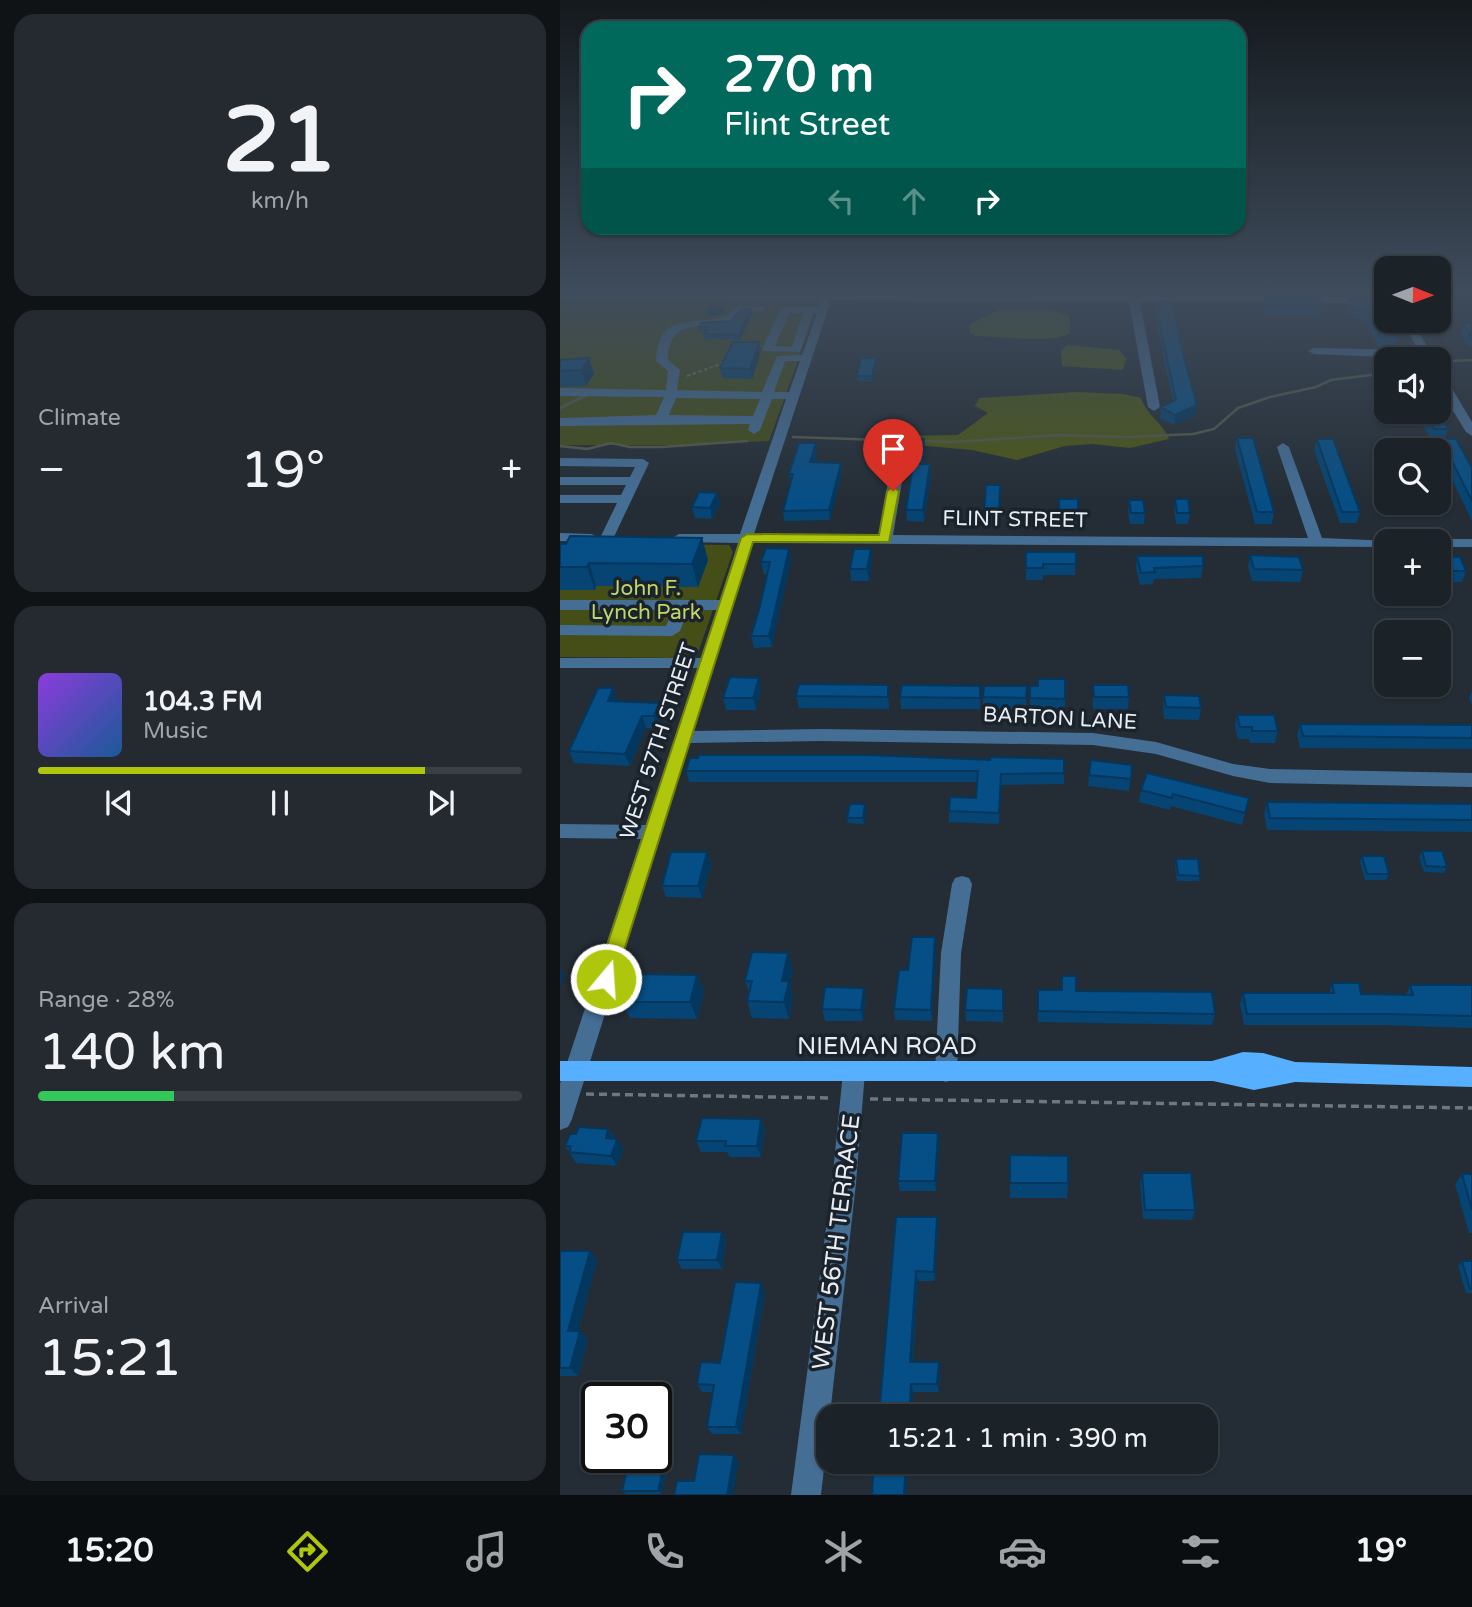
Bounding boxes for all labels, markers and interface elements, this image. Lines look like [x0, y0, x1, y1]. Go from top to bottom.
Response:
text: 270 m [724, 46, 874, 105]
icon: right [609, 49, 700, 140]
text: 21 [223, 86, 337, 196]
text: Flint Street [724, 106, 890, 144]
icon: left [822, 182, 860, 220]
icon: ahead [895, 182, 933, 220]
icon: right [968, 182, 1006, 220]
text: km/h [251, 187, 309, 215]
north arrow [1374, 256, 1451, 332]
map controls [1374, 256, 1451, 697]
button: sound [1374, 347, 1451, 424]
text: Climate [38, 404, 121, 432]
pin [863, 419, 923, 491]
icon: arrive [874, 430, 912, 468]
button: search [1374, 438, 1451, 515]
text: 19° [240, 439, 325, 502]
text: − [38, 447, 65, 493]
text: + [501, 447, 522, 493]
street label: FLINT STREET [942, 506, 1088, 533]
button: + [1374, 529, 1451, 606]
park label: John F. Lynch Park [591, 576, 701, 625]
button: − [1374, 620, 1451, 697]
street label: WEST 57TH STREET [615, 640, 702, 843]
text: 104.3 FM [143, 686, 263, 717]
street label: BARTON LANE [982, 702, 1138, 735]
text: Music [143, 717, 208, 745]
icon: previous [100, 784, 138, 822]
icon: pause [261, 784, 299, 822]
icon: next [422, 784, 460, 822]
position arrow [569, 942, 643, 1016]
text: Range · 28% [38, 986, 174, 1014]
text: 140 km [38, 1021, 226, 1084]
street label: NIEMAN ROAD [797, 1032, 977, 1061]
street label: WEST 56TH TERRACE [806, 1113, 867, 1371]
text: Arrival [38, 1292, 109, 1320]
text: 15:21 [38, 1327, 182, 1390]
speed limit sign: 30 [581, 1382, 672, 1473]
text: 15:21 · 1 min · 390 m [886, 1423, 1148, 1454]
icon: directions [283, 1527, 332, 1576]
icon: music [462, 1527, 511, 1576]
icon: phone [640, 1527, 689, 1576]
icon: climate [819, 1527, 868, 1576]
icon: car [998, 1527, 1047, 1576]
icon: filters [1176, 1527, 1225, 1576]
text: 15:20 [65, 1532, 154, 1570]
text: 19° [1355, 1532, 1407, 1570]

